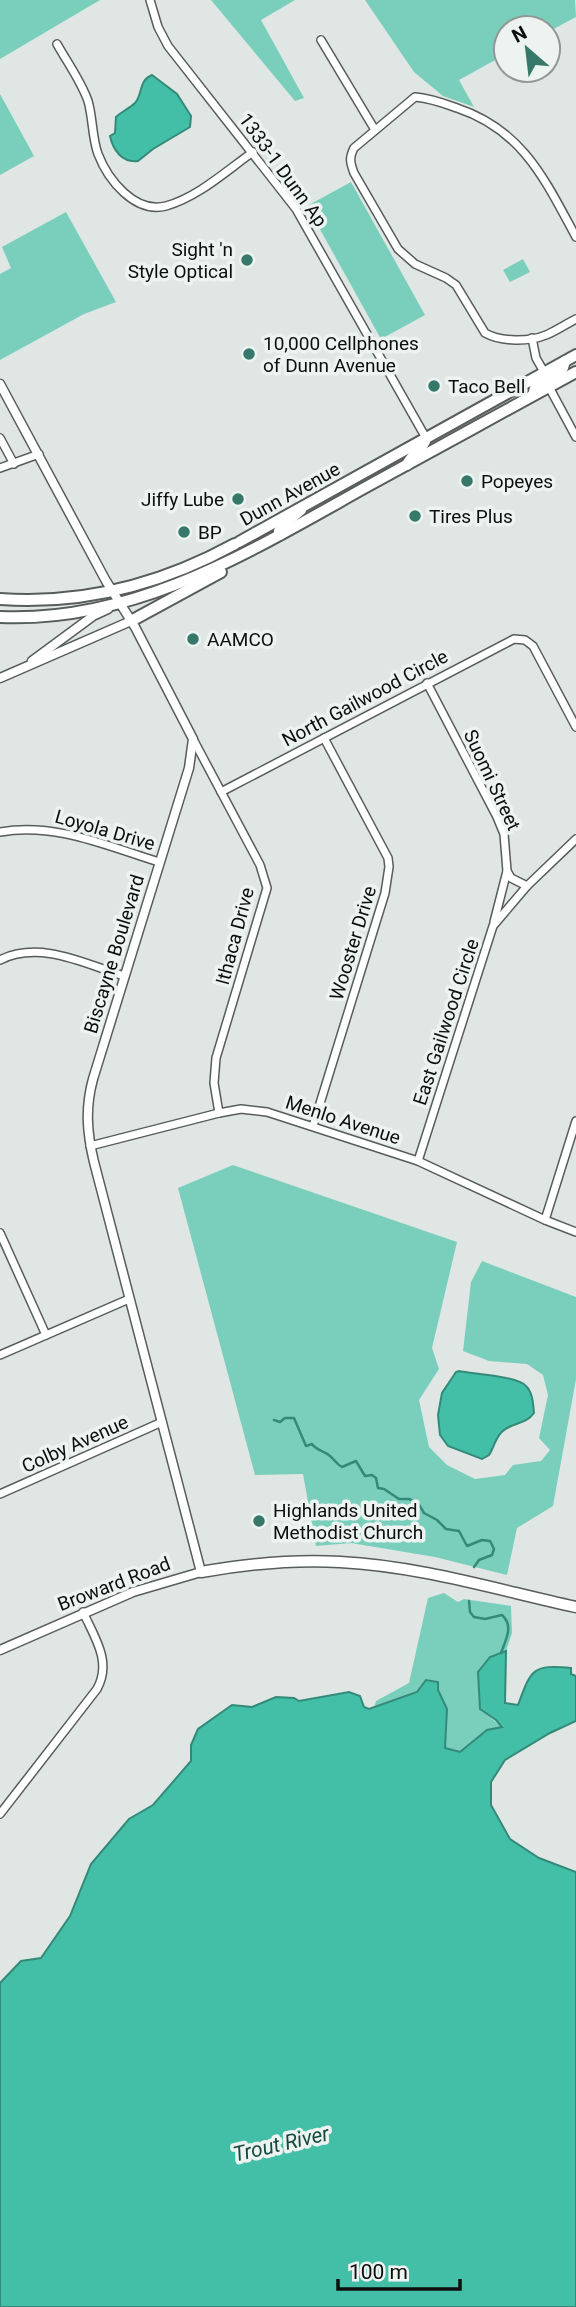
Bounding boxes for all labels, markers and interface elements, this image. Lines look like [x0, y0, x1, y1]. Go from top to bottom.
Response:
north arrow [492, 14, 562, 84]
text: N [508, 21, 531, 48]
street label: 1333-1 Dunn Ap [234, 109, 332, 231]
place label: Sight 'n Style Optical [128, 238, 233, 283]
marker: Sight 'n Style Optical [239, 252, 255, 268]
place label: 10,000 Cellphones of Dunn Avenue [263, 332, 419, 377]
marker: 10,000 Cellphones of Dunn Avenue [241, 346, 257, 362]
place label: Taco Bell [448, 375, 525, 398]
marker: Taco Bell [426, 378, 442, 394]
street label: Dunn Avenue [236, 457, 344, 531]
place label: Popeyes [481, 470, 553, 493]
marker: Popeyes [459, 473, 475, 489]
place label: Jiffy Lube [141, 488, 224, 511]
marker: Jiffy Lube [230, 491, 246, 507]
place label: Tires Plus [429, 505, 513, 528]
marker: Tires Plus [407, 508, 423, 524]
place label: BP [198, 521, 222, 544]
marker: BP [176, 524, 192, 540]
place label: AAMCO [207, 628, 274, 651]
marker: AAMCO [185, 631, 201, 647]
street label: North Gailwood Circle [278, 645, 452, 751]
street label: Suomi Street [459, 726, 525, 834]
street label: Loyola Drive [52, 805, 158, 855]
street label: Biscayne Boulevard [79, 872, 149, 1036]
street label: Wooster Drive [325, 883, 381, 1003]
street label: Ithaca Drive [211, 885, 259, 987]
street label: East Gailwood Circle [408, 936, 484, 1108]
street label: Menlo Avenue [283, 1091, 403, 1149]
street label: Colby Avenue [18, 1410, 132, 1478]
place label: Highlands United Methodist Church [273, 1499, 423, 1544]
marker: Highlands United Methodist Church [251, 1513, 267, 1529]
street label: Broward Road [54, 1552, 174, 1616]
water label: Trout River [231, 2121, 332, 2167]
scale bar [338, 2248, 461, 2292]
text: 100 m [349, 2260, 408, 2284]

